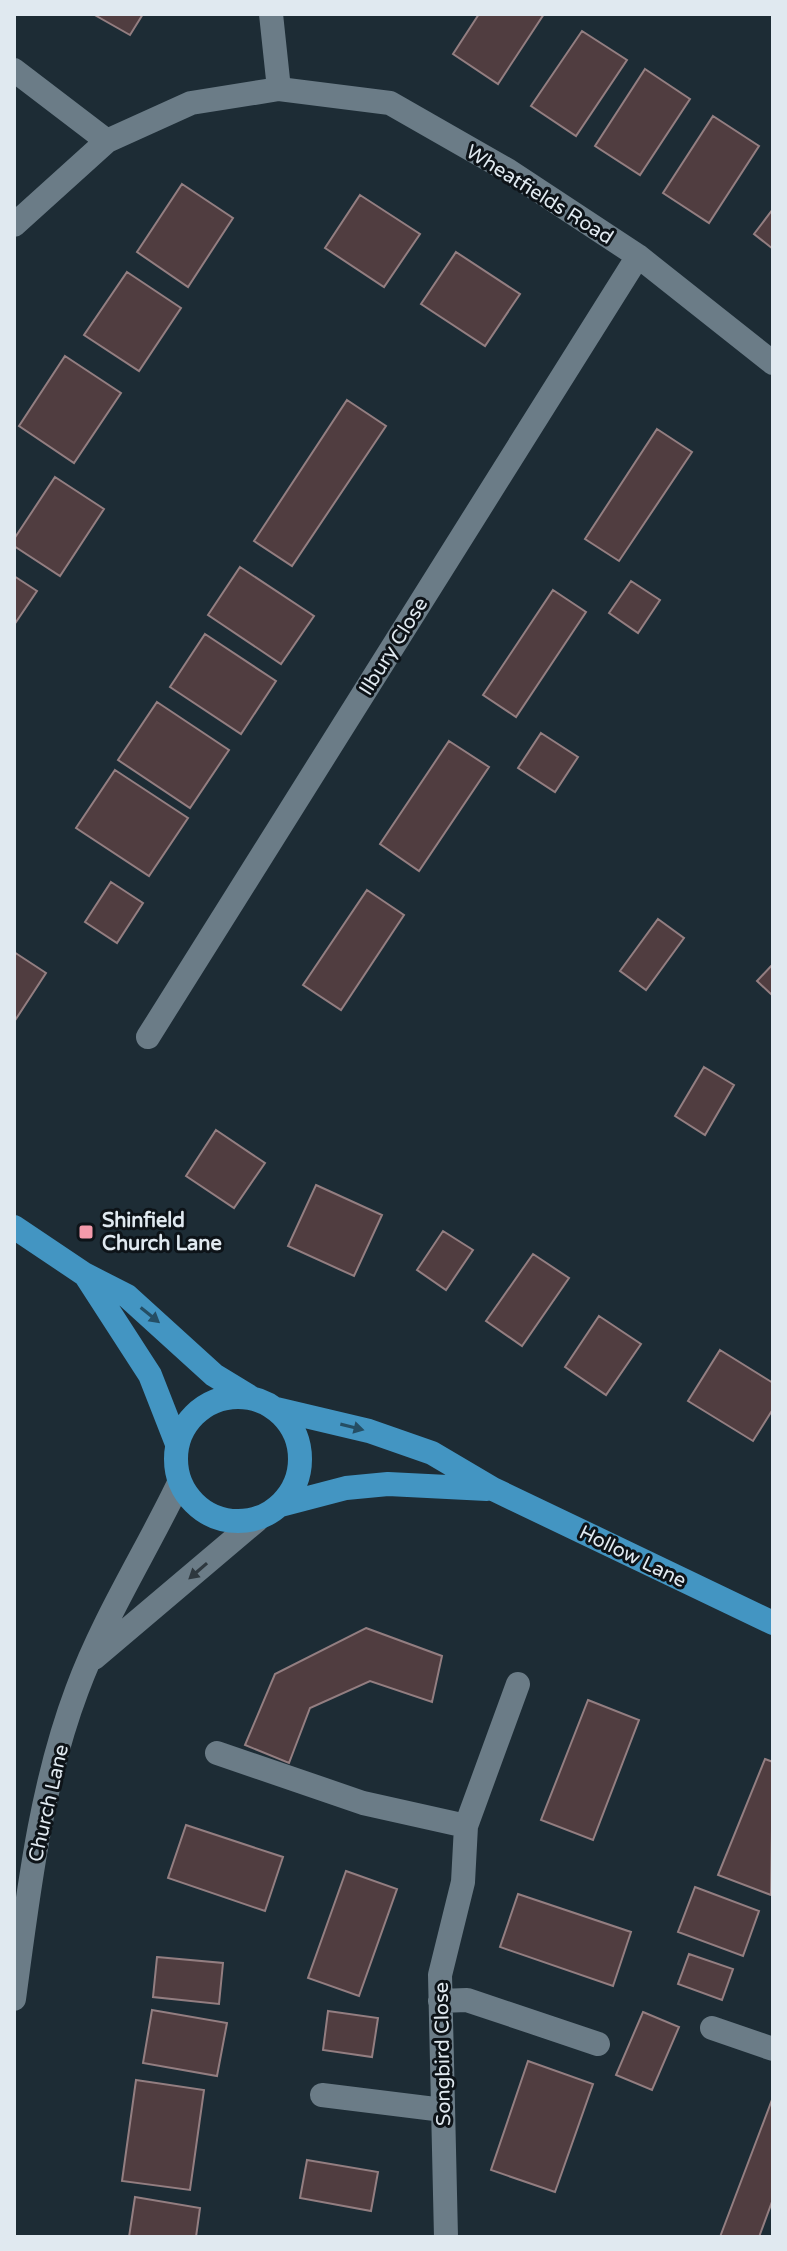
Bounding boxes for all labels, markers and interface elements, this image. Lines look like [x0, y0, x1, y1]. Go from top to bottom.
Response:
street label: Wheatfields Road [461, 140, 618, 250]
street label: Ilbury Close [354, 593, 433, 700]
place label: Shinfield Church Lane [102, 1209, 222, 1256]
marker: Shinfield Church Lane [77, 1223, 95, 1241]
one-way arrow [140, 1307, 160, 1323]
one-way arrow [339, 1421, 364, 1434]
street label: Hollow Lane [575, 1521, 690, 1593]
one-way arrow [189, 1562, 209, 1579]
street label: Church Lane [24, 1742, 74, 1864]
street label: Songbird Close [430, 1982, 456, 2126]

